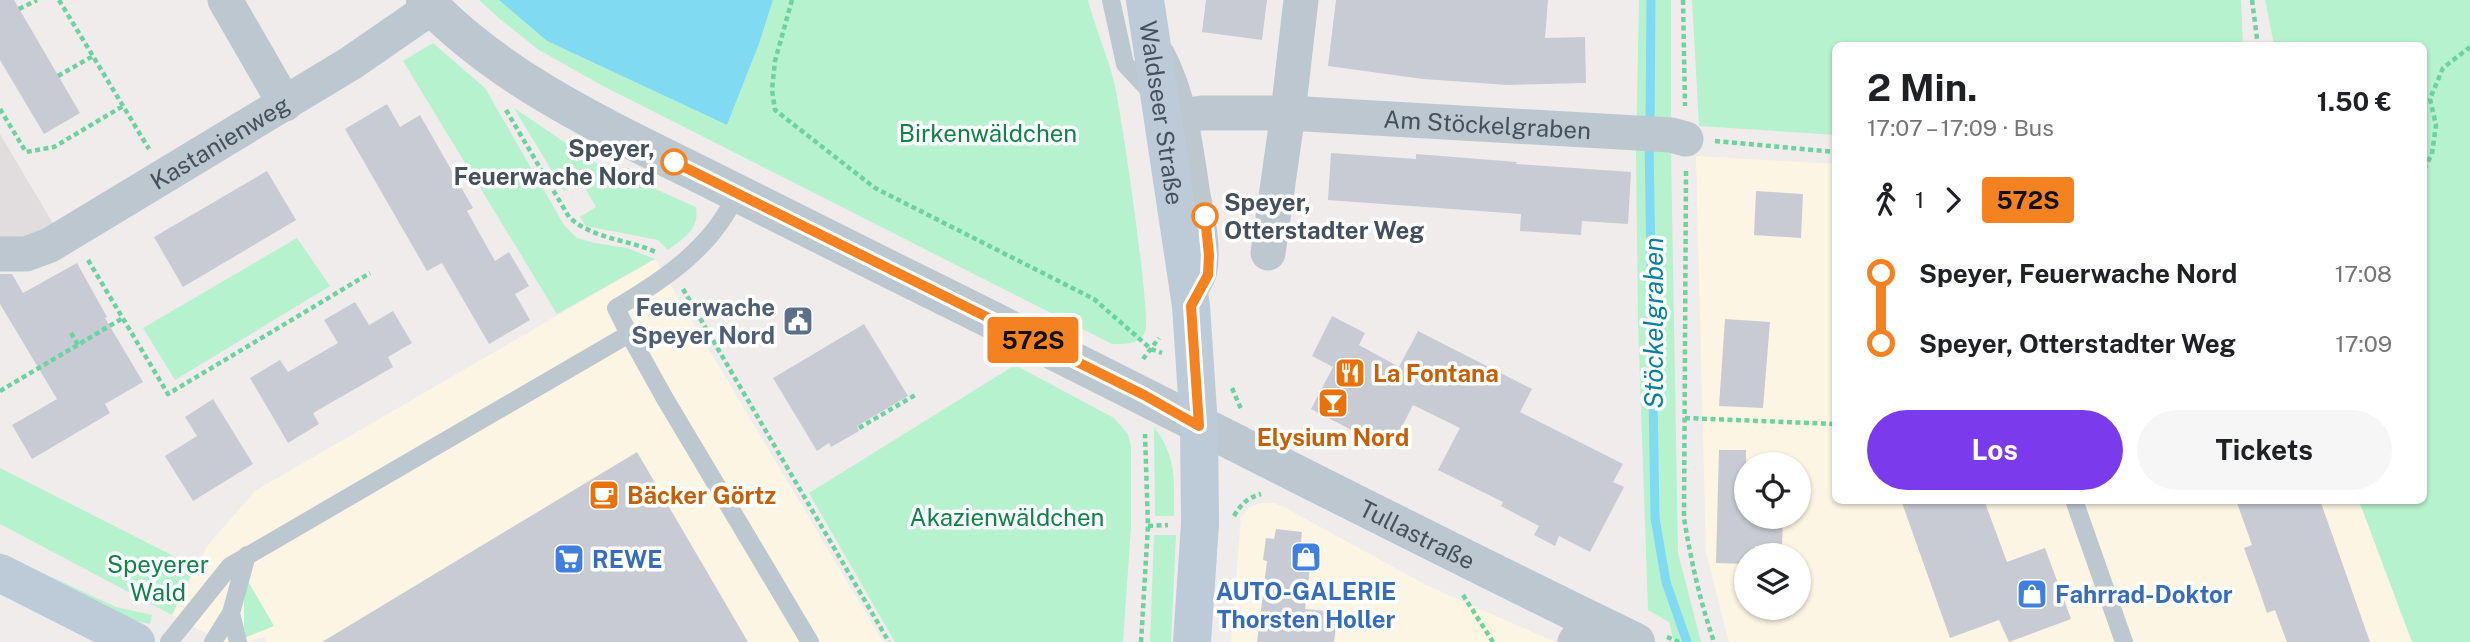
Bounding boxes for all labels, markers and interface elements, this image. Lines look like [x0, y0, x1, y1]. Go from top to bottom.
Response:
street label: Waldseer Straße [1134, 19, 1190, 207]
text: 2 Min. [1867, 65, 1978, 110]
text: 1.50 € [2317, 86, 2392, 117]
street label: Kastanienweg [145, 90, 294, 195]
street label: Am Stöckelgraben [1383, 105, 1592, 144]
text: 17:07 – 17:09 · Bus [1867, 114, 2054, 141]
park label: Birkenwäldchen [899, 119, 1077, 147]
place label: Speyer, Feuerwache Nord [453, 134, 655, 190]
marker: Speyer, Feuerwache Nord [661, 149, 687, 175]
icon: walk [1867, 181, 1905, 219]
icon: forward [1934, 181, 1972, 219]
text: 1 [1915, 186, 1924, 213]
text: 572S [1996, 186, 2060, 214]
place label: Speyer, Otterstadter Weg [1224, 188, 1424, 244]
marker: Speyer, Otterstadter Weg [1192, 203, 1218, 229]
water label: Stöckelgraben [1638, 237, 1669, 409]
text: Speyer, Feuerwache Nord [1919, 258, 2237, 289]
text: 17:08 [2335, 260, 2392, 287]
place label: Feuerwache Speyer Nord [631, 293, 775, 349]
public building icon: Feuerwache Speyer Nord [781, 304, 815, 338]
line badge: 572S [984, 317, 1082, 363]
text: 572S [1001, 326, 1065, 354]
text: Speyer, Otterstadter Weg [1919, 328, 2236, 359]
text: 17:09 [2335, 330, 2392, 357]
restaurant icon: La Fontana [1333, 356, 1367, 390]
place label: La Fontana [1373, 359, 1499, 387]
bar icon: Elysium Nord [1316, 386, 1350, 420]
button: Los [1867, 410, 2123, 490]
button: Tickets [2137, 410, 2392, 490]
place label: Elysium Nord [1257, 423, 1409, 451]
map controls [1734, 452, 1811, 620]
button: locate [1734, 452, 1811, 529]
cafe icon: Bäcker Görtz [587, 478, 621, 512]
place label: Bäcker Görtz [627, 481, 776, 509]
street label: Tullastraße [1355, 494, 1480, 575]
park label: Akazienwäldchen [910, 503, 1104, 531]
shop icon: AUTO-GALERIE Thorsten Holler [1289, 540, 1323, 574]
supermarket icon: REWE [552, 542, 586, 576]
button: layers [1734, 543, 1811, 620]
place label: REWE [592, 545, 663, 573]
park label: Speyerer Wald [107, 550, 209, 606]
place label: AUTO-GALERIE Thorsten Holler [1216, 577, 1396, 633]
shop icon: Fahrrad-Doktor [2015, 577, 2049, 611]
place label: Fahrrad-Doktor [2055, 580, 2233, 608]

